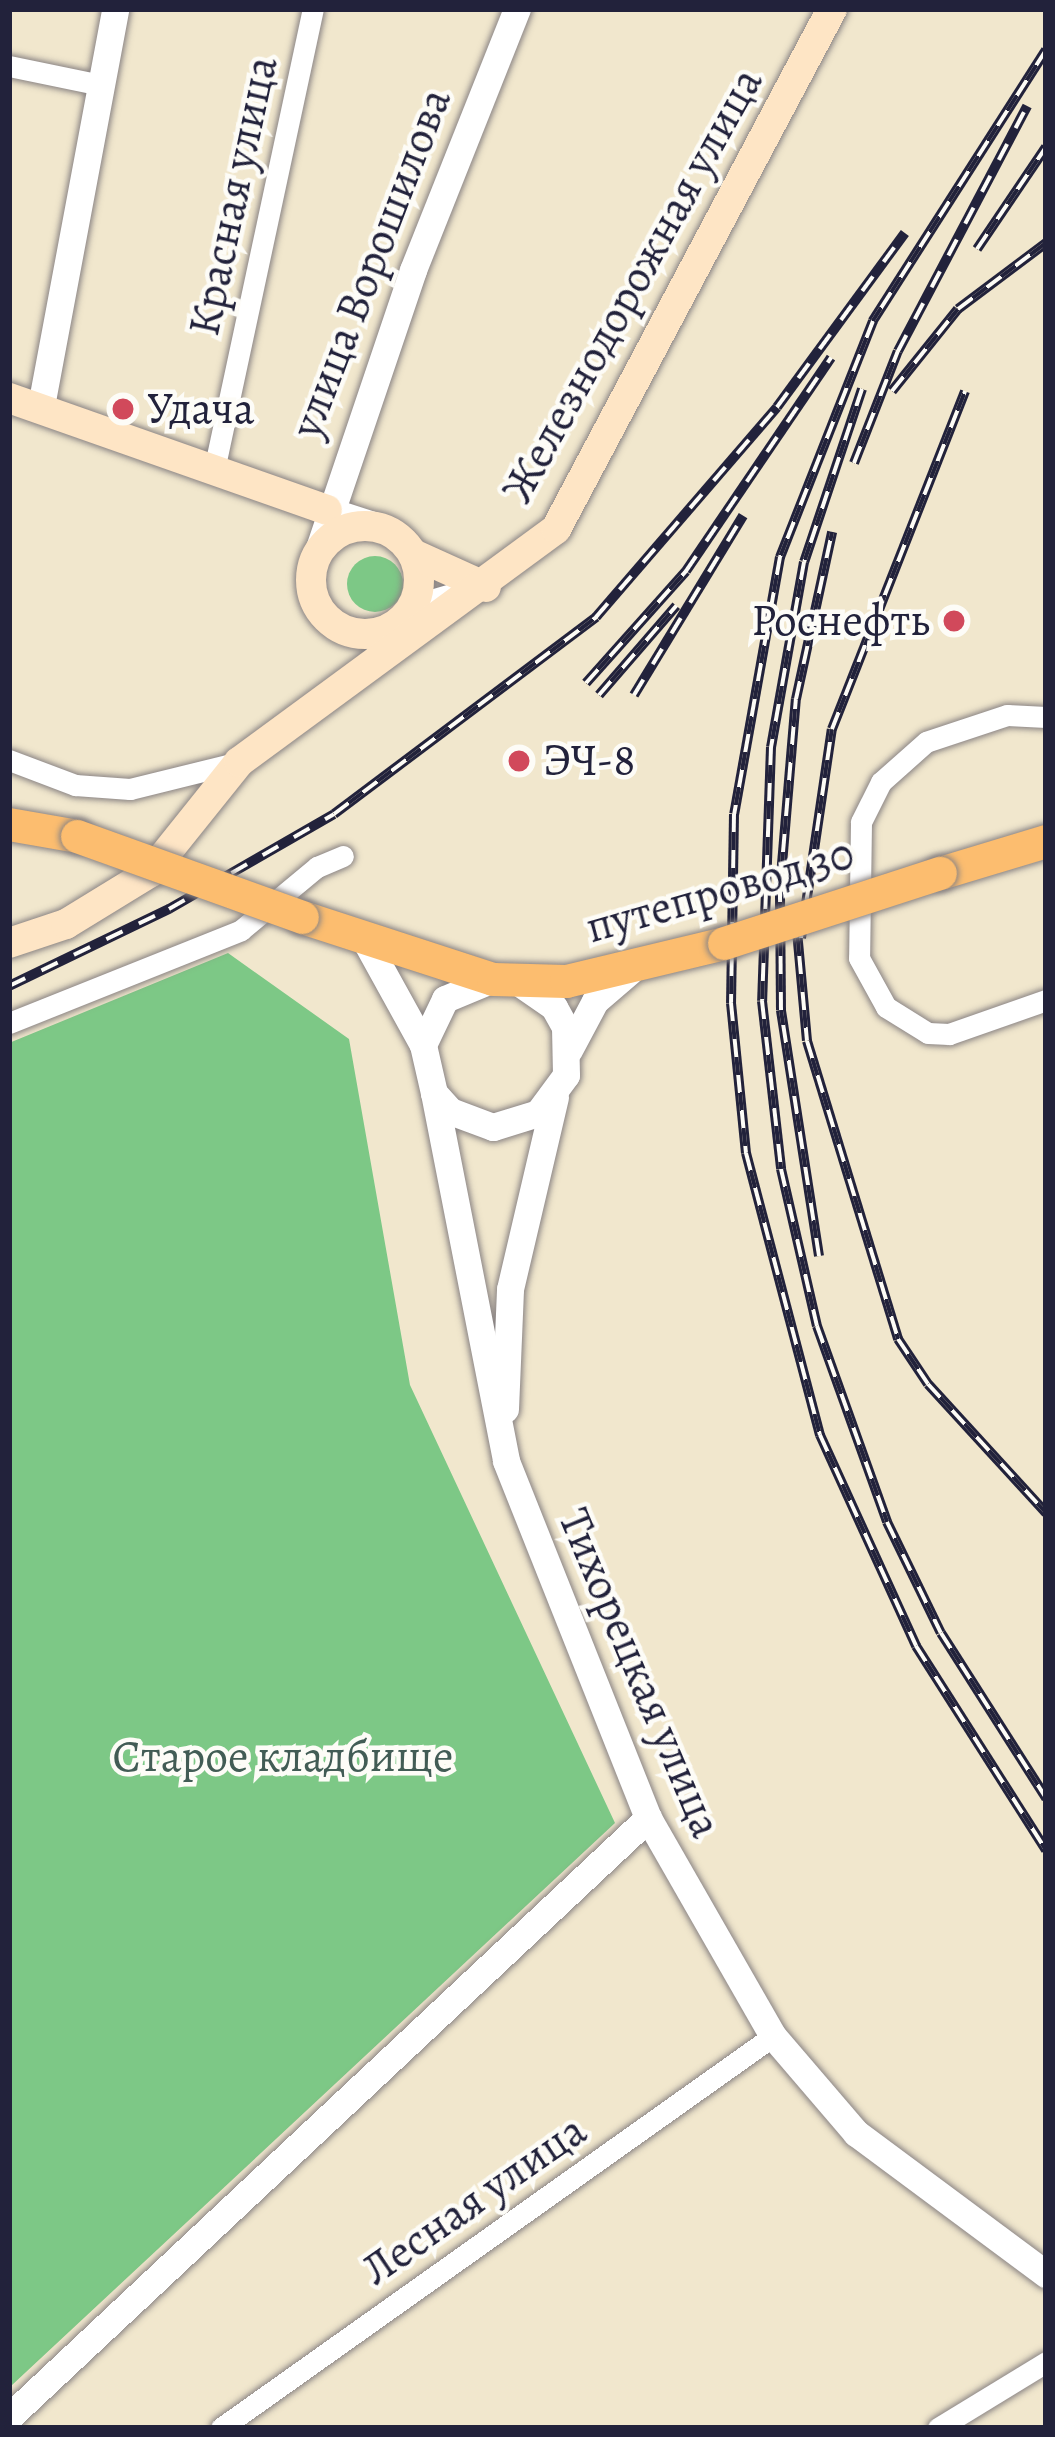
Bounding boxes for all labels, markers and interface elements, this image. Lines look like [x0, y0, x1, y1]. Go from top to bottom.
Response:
street label: Красная улица [177, 51, 289, 341]
street label: Железнодорожная улица [490, 58, 774, 512]
street label: улица Ворошилова [280, 81, 462, 445]
place label: Удача [147, 382, 255, 436]
marker: Удача [110, 396, 136, 422]
place label: Роснефть [751, 594, 930, 648]
marker: Роснефть [941, 608, 967, 634]
place label: ЭЧ-8 [543, 734, 635, 788]
marker: ЭЧ-8 [506, 748, 532, 774]
street label: путепровод 30 [580, 827, 860, 955]
street label: Тихорецкая улица [546, 1501, 734, 1845]
park label: Старое кладбище [113, 1730, 453, 1784]
street label: Лесная улица [352, 2103, 596, 2297]

